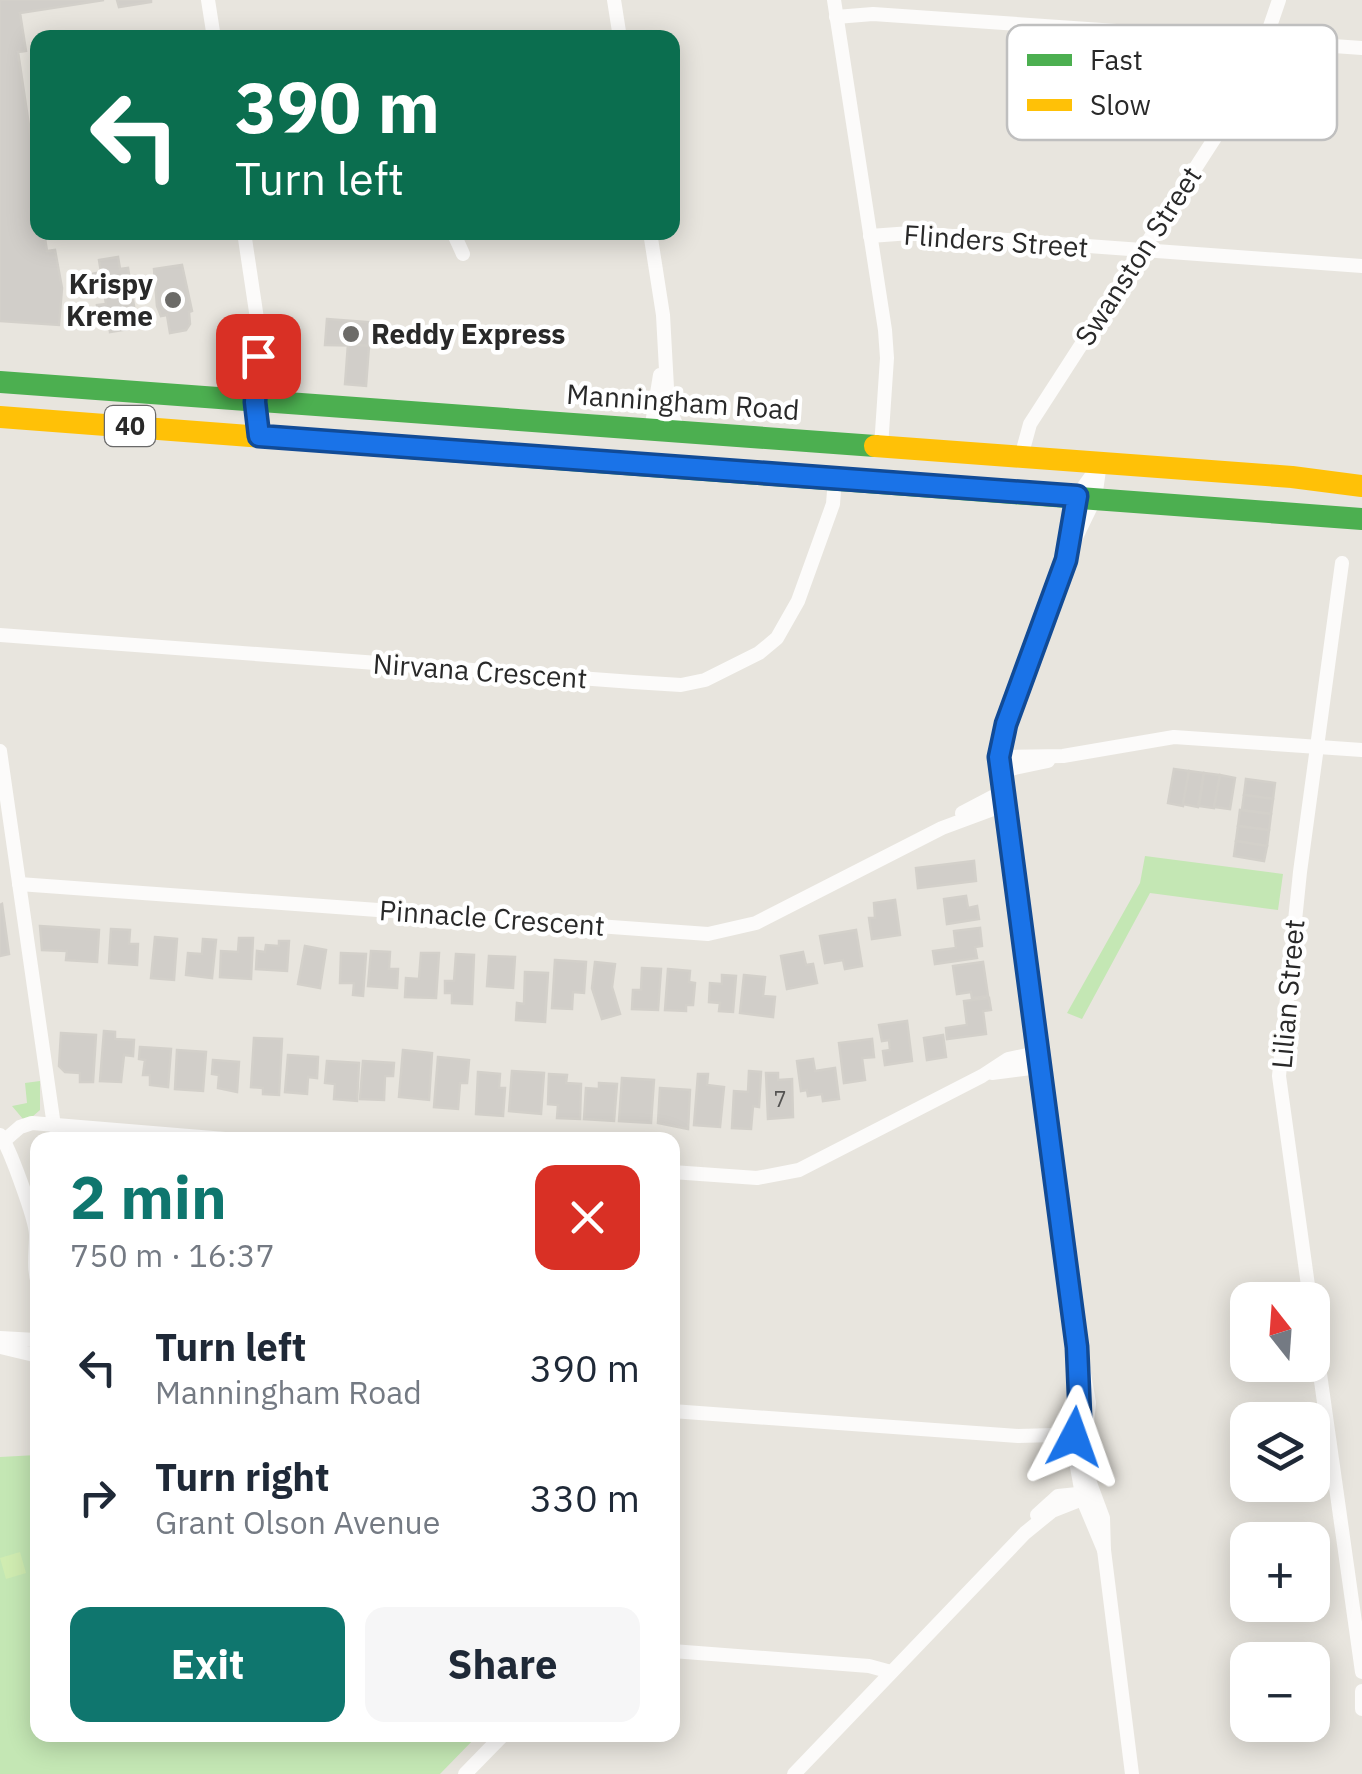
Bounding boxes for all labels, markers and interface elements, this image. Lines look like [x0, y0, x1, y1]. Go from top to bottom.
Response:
legend [1007, 25, 1337, 140]
text: Fast [1090, 41, 1143, 78]
text: 390 m [235, 61, 440, 152]
icon: left [70, 70, 200, 200]
text: Slow [1090, 86, 1151, 123]
text: Turn left [235, 149, 404, 207]
street label: Swanston Street [1066, 159, 1209, 352]
street label: Flinders Street [902, 216, 1090, 265]
place label: Krispy Kreme [66, 265, 153, 334]
marker: Krispy Kreme [162, 289, 184, 311]
pin [216, 314, 301, 399]
place label: Reddy Express [371, 315, 565, 352]
marker: Reddy Express [340, 323, 362, 345]
icon: arrive [231, 329, 286, 384]
street label: Manningham Road [565, 375, 801, 428]
road number: 40 [105, 406, 155, 446]
street label: Nirvana Crescent [372, 645, 588, 696]
street label: Pinnacle Crescent [378, 891, 606, 944]
street label: Lilian Street [1263, 918, 1312, 1070]
house number: 7 [773, 1084, 787, 1113]
text: 2 min [70, 1157, 227, 1236]
button: close [535, 1165, 640, 1270]
text: 750 m · 16:37 [70, 1234, 275, 1276]
north arrow [1230, 1282, 1330, 1382]
map controls [1230, 1282, 1330, 1742]
text: Turn left [155, 1322, 306, 1371]
icon: left [70, 1340, 125, 1395]
text: 390 m [529, 1343, 640, 1392]
text: Manningham Road [155, 1371, 422, 1413]
position arrow [1022, 1385, 1126, 1489]
button: layers [1230, 1402, 1330, 1502]
text: Turn right [155, 1452, 330, 1501]
icon: right [70, 1470, 125, 1525]
text: 330 m [529, 1473, 640, 1522]
text: Grant Olson Avenue [155, 1501, 440, 1543]
button: + [1230, 1522, 1330, 1622]
button: Exit [70, 1607, 345, 1722]
button: Share [365, 1607, 640, 1722]
button: − [1230, 1642, 1330, 1742]

